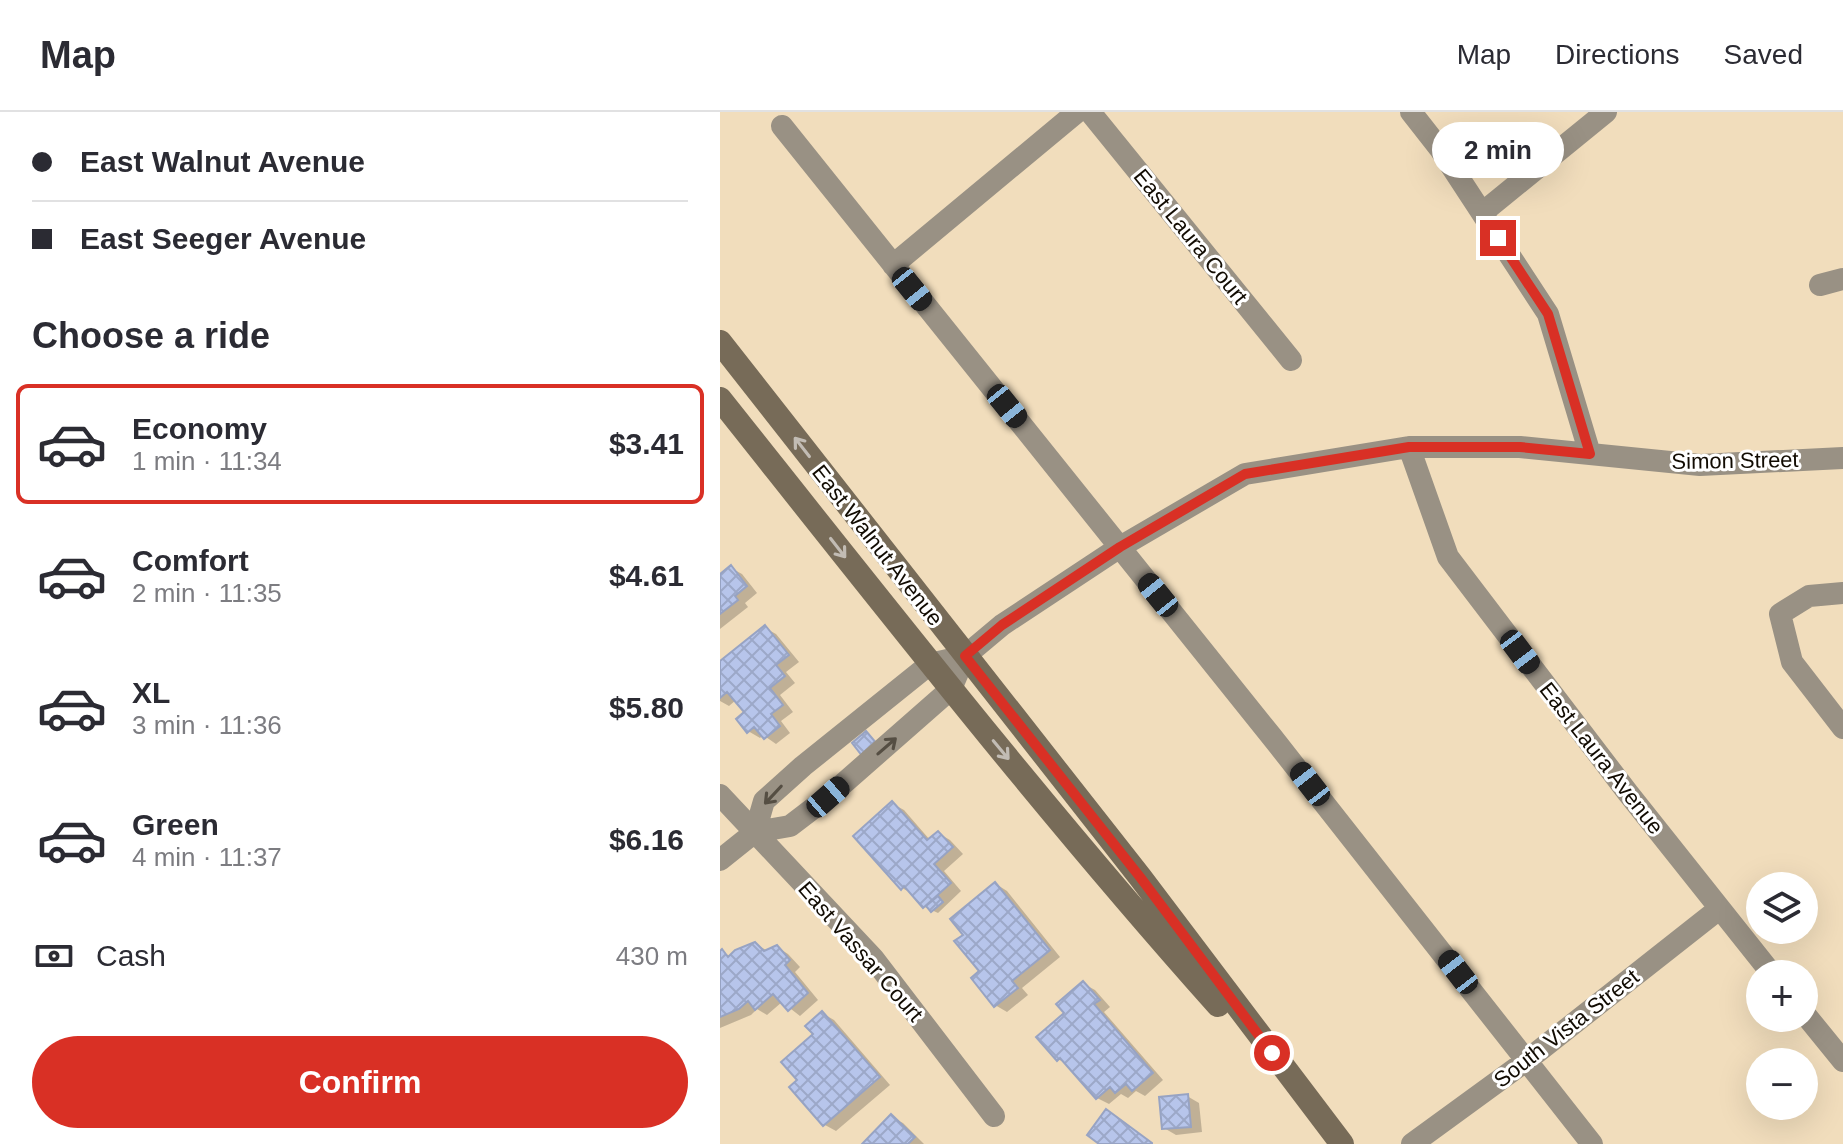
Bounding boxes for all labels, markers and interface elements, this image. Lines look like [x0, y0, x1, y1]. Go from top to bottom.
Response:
text: Map [40, 34, 116, 76]
text: Map [1457, 39, 1511, 70]
text: Directions [1555, 39, 1680, 70]
text: Saved [1724, 39, 1803, 70]
callout: 2 min [1432, 122, 1564, 178]
text: 2 min [1464, 135, 1532, 165]
text: East Walnut Avenue [80, 145, 365, 178]
street label: East Laura Court [1129, 164, 1253, 309]
route end [1480, 220, 1516, 256]
text: East Seeger Avenue [80, 222, 366, 255]
car [888, 263, 936, 315]
text: Choose a ride [32, 315, 270, 356]
car [983, 380, 1031, 432]
icon: car [36, 408, 108, 480]
text: Economy [132, 412, 267, 445]
text: $3.41 [609, 427, 684, 460]
one-way arrow [793, 437, 810, 458]
text: 1 min · 11:34 [132, 446, 282, 476]
street label: Simon Street [1671, 447, 1799, 474]
street label: East Walnut Avenue [807, 460, 948, 631]
one-way arrow [829, 537, 847, 558]
icon: car [36, 540, 108, 612]
text: Comfort [132, 544, 249, 577]
text: $4.61 [609, 559, 684, 592]
car [1134, 569, 1182, 621]
text: 2 min · 11:35 [132, 578, 282, 608]
car [1496, 626, 1544, 678]
icon: car [36, 672, 108, 744]
text: XL [132, 676, 170, 709]
street label: East Laura Avenue [1535, 678, 1669, 839]
text: $5.80 [609, 691, 684, 724]
text: 3 min · 11:36 [132, 710, 282, 740]
one-way arrow [876, 737, 896, 755]
one-way arrow [992, 739, 1010, 760]
car [1286, 758, 1334, 810]
car [802, 772, 854, 822]
one-way arrow [763, 785, 782, 805]
icon: car [36, 804, 108, 876]
text: Green [132, 808, 219, 841]
text: $6.16 [609, 823, 684, 856]
text: 4 min · 11:37 [132, 842, 282, 872]
map controls [1746, 872, 1818, 1120]
button: layers [1746, 872, 1818, 944]
street label: East Vassar Court [793, 876, 928, 1026]
icon: cash [32, 934, 76, 978]
text: Cash [96, 939, 166, 972]
text: 430 m [616, 941, 688, 971]
car [1434, 946, 1482, 998]
button: + [1746, 960, 1818, 1032]
street label: South Vista Street [1489, 964, 1644, 1093]
route start [1254, 1035, 1290, 1071]
button: Confirm [32, 1036, 688, 1128]
button: − [1746, 1048, 1818, 1120]

